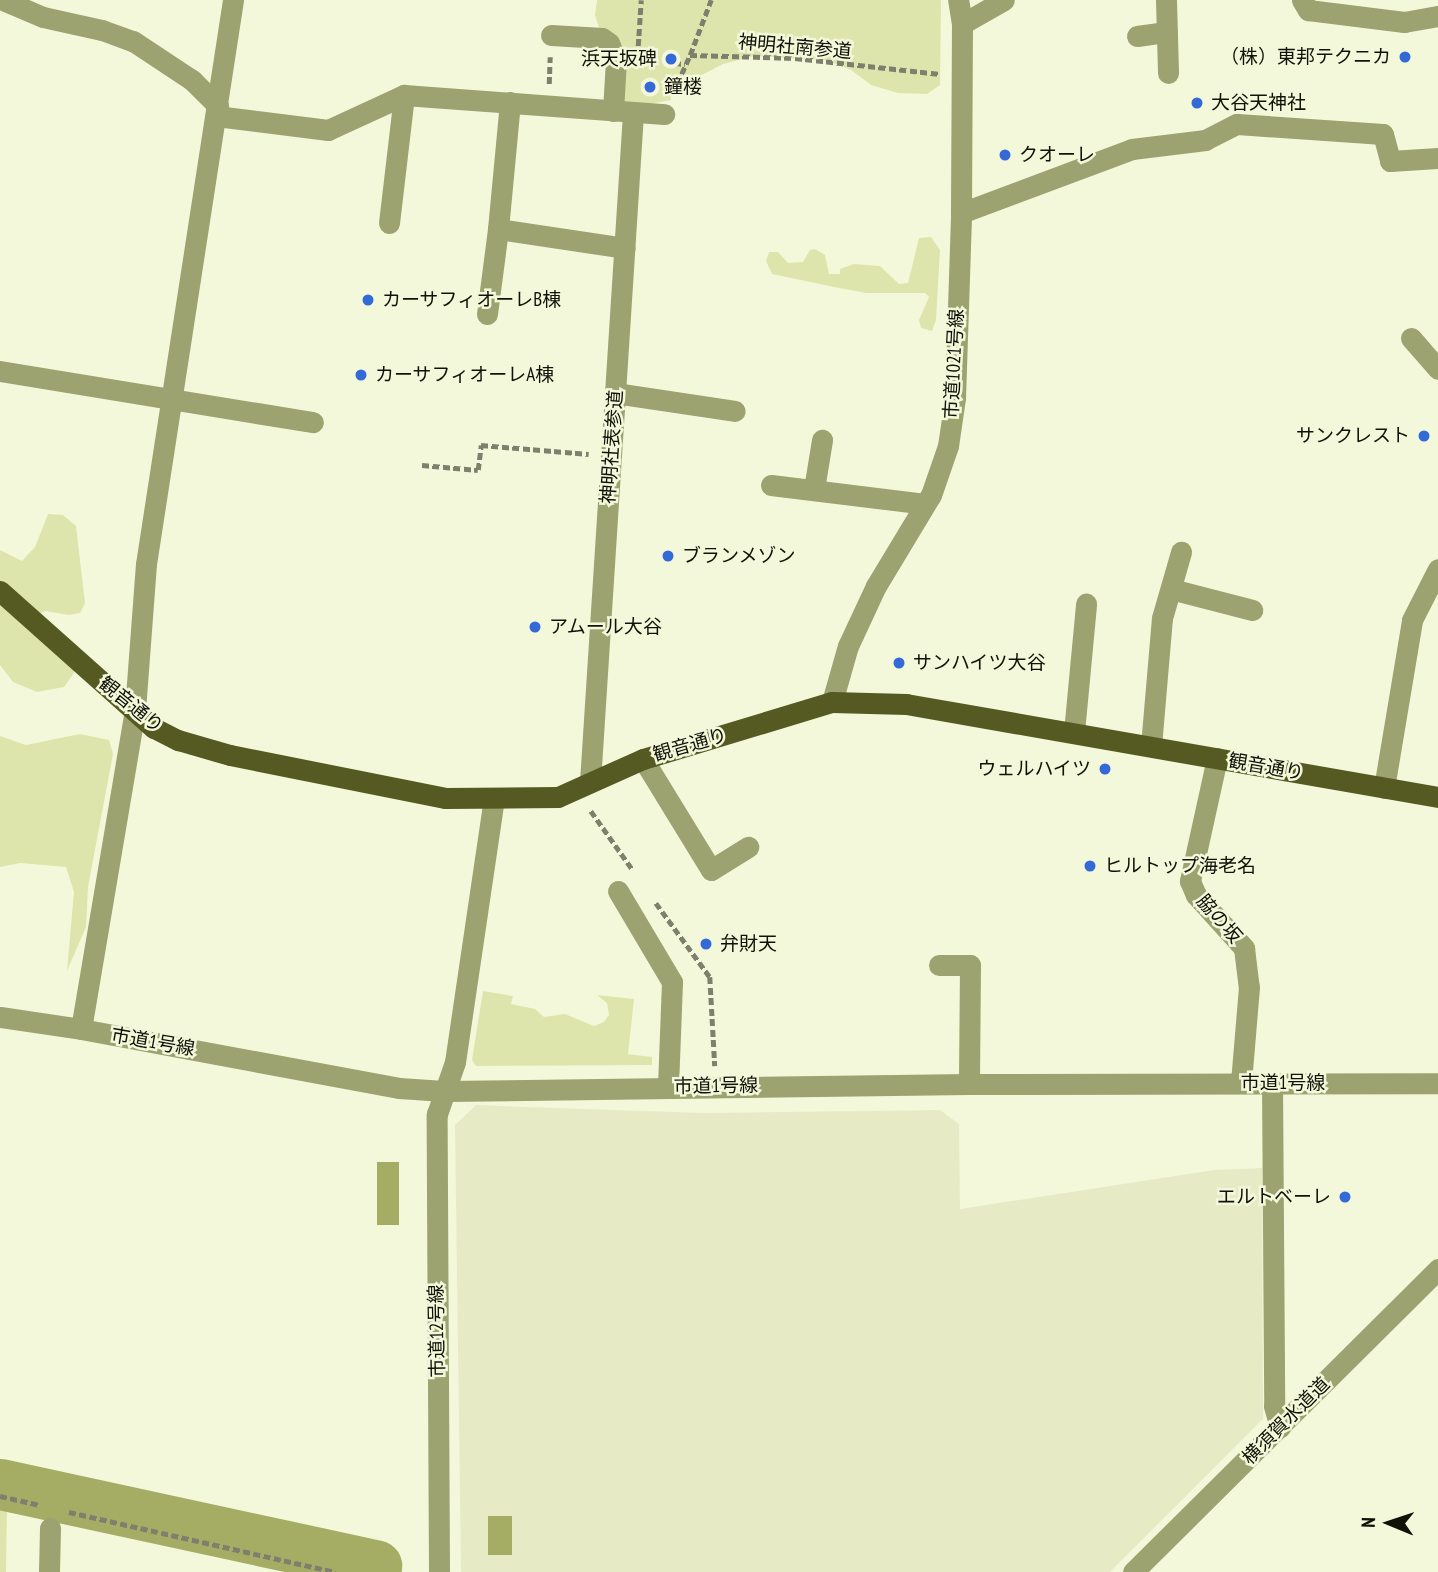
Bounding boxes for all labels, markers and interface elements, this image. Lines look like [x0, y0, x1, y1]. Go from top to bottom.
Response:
street label: 神明社南参道 [737, 31, 853, 63]
place label: （株）東邦テクニカ [1220, 46, 1391, 68]
place label: 浜天坂碑 [581, 48, 657, 70]
marker: （株）東邦テクニカ [1397, 49, 1413, 65]
marker: 浜天坂碑 [663, 51, 679, 67]
place label: 鐘楼 [664, 76, 702, 98]
marker: 鐘楼 [642, 79, 658, 95]
place label: 大谷天神社 [1211, 92, 1306, 114]
marker: 大谷天神社 [1189, 95, 1205, 111]
place label: クオーレ [1019, 144, 1095, 166]
marker: クオーレ [997, 147, 1013, 163]
place label: カーサフィオーレB棟 [382, 289, 562, 311]
marker: カーサフィオーレB棟 [360, 292, 376, 308]
street label: 市道1021号線 [940, 308, 968, 420]
place label: カーサフィオーレA棟 [375, 364, 555, 386]
marker: カーサフィオーレA棟 [353, 367, 369, 383]
street label: 神明社表参道 [597, 389, 627, 505]
place label: サンクレスト [1296, 425, 1410, 447]
marker: サンクレスト [1416, 428, 1432, 444]
place label: ブランメゾン [682, 545, 796, 567]
marker: ブランメゾン [660, 548, 676, 564]
place label: アムール大谷 [549, 616, 663, 638]
marker: アムール大谷 [527, 619, 543, 635]
place label: サンハイツ大谷 [913, 652, 1046, 674]
marker: サンハイツ大谷 [891, 655, 907, 671]
street label: 観音通り [94, 672, 168, 738]
street label: 観音通り [650, 724, 730, 766]
street label: 観音通り [1227, 749, 1305, 785]
place label: ウェルハイツ [977, 758, 1091, 780]
marker: ウェルハイツ [1097, 761, 1113, 777]
place label: ヒルトップ海老名 [1104, 855, 1256, 877]
marker: ヒルトップ海老名 [1082, 858, 1098, 874]
street label: 脇の坂 [1192, 890, 1246, 948]
place label: 弁財天 [720, 933, 777, 955]
marker: 弁財天 [698, 936, 714, 952]
street label: 市道1号線 [109, 1023, 197, 1061]
street label: 市道1号線 [1241, 1072, 1325, 1094]
street label: 市道1号線 [674, 1074, 758, 1098]
place label: エルトベーレ [1217, 1186, 1331, 1208]
marker: エルトベーレ [1337, 1189, 1353, 1205]
street label: 市道12号線 [425, 1284, 449, 1378]
street label: 横須賀水道道 [1238, 1373, 1334, 1469]
north arrow [1354, 1488, 1424, 1558]
text: N [1356, 1517, 1380, 1528]

